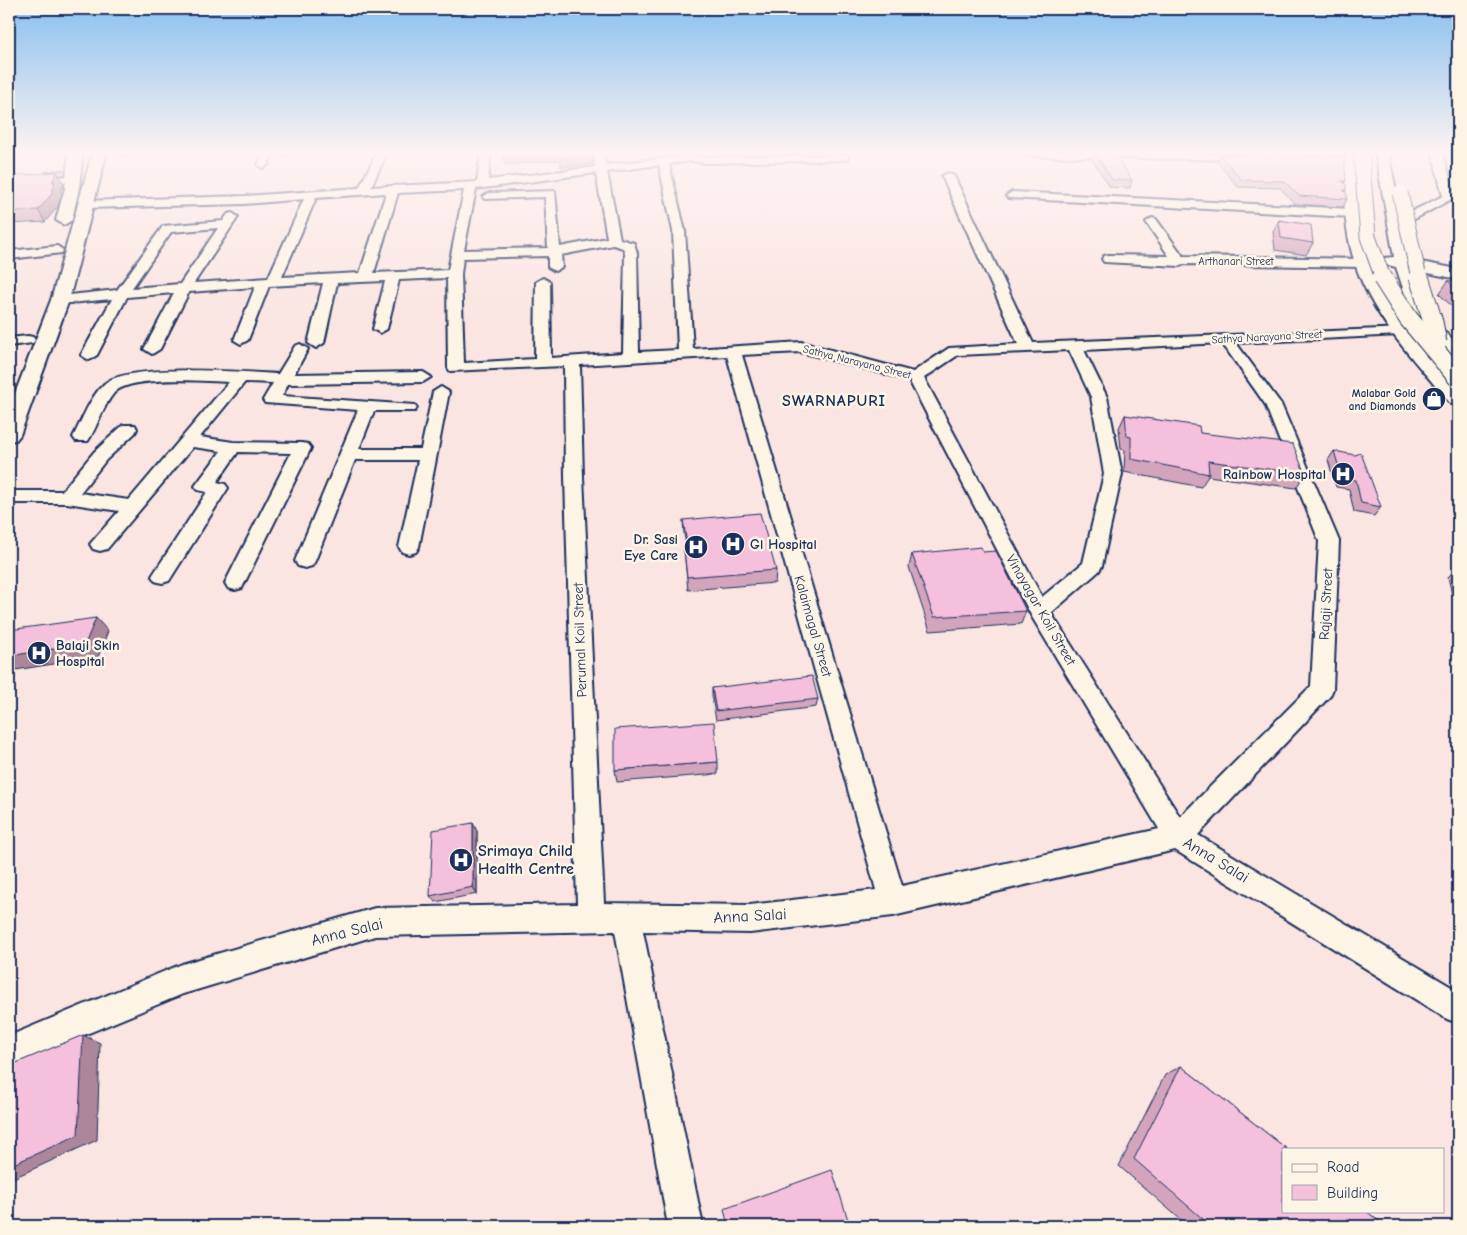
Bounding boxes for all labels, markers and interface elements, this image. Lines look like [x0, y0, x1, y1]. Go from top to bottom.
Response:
street label: Arthanari Street [1198, 255, 1275, 268]
street label: Sathya Narayana Street [1211, 328, 1324, 346]
street label: Sathya Narayana Street [802, 342, 913, 382]
shop icon: Malabar Gold and Diamonds [1421, 386, 1447, 412]
place label: Malabar Gold and Diamonds [1349, 387, 1416, 413]
district label: SWARNAPURI [782, 392, 886, 410]
hospital icon: Rainbow Hospital [1330, 461, 1356, 487]
place label: Rainbow Hospital [1223, 466, 1326, 483]
place label: Dr. Sasi Eye Care [624, 531, 678, 564]
hospital icon: Gl Hospital [720, 531, 746, 557]
hospital icon: Dr. Sasi Eye Care [683, 534, 709, 560]
place label: Gl Hospital [750, 536, 817, 553]
street label: Vinayagar Koil Street [1002, 552, 1080, 669]
street label: Rajaji Street [1316, 567, 1336, 640]
street label: Kalaimagal Street [790, 573, 836, 680]
street label: Perumal Koil Street [569, 581, 590, 698]
place label: Balaji Skin Hospital [56, 637, 120, 670]
hospital icon: Balaji Skin Hospital [26, 640, 52, 666]
street label: Anna Salai [1180, 833, 1252, 887]
place label: Srimaya Child Health Centre [478, 842, 574, 878]
hospital icon: Srimaya Child Health Centre [448, 847, 474, 873]
street label: Anna Salai [713, 905, 787, 927]
street label: Anna Salai [309, 914, 385, 950]
legend [1282, 1148, 1444, 1212]
text: Road [1327, 1158, 1359, 1176]
text: Building [1327, 1184, 1378, 1202]

